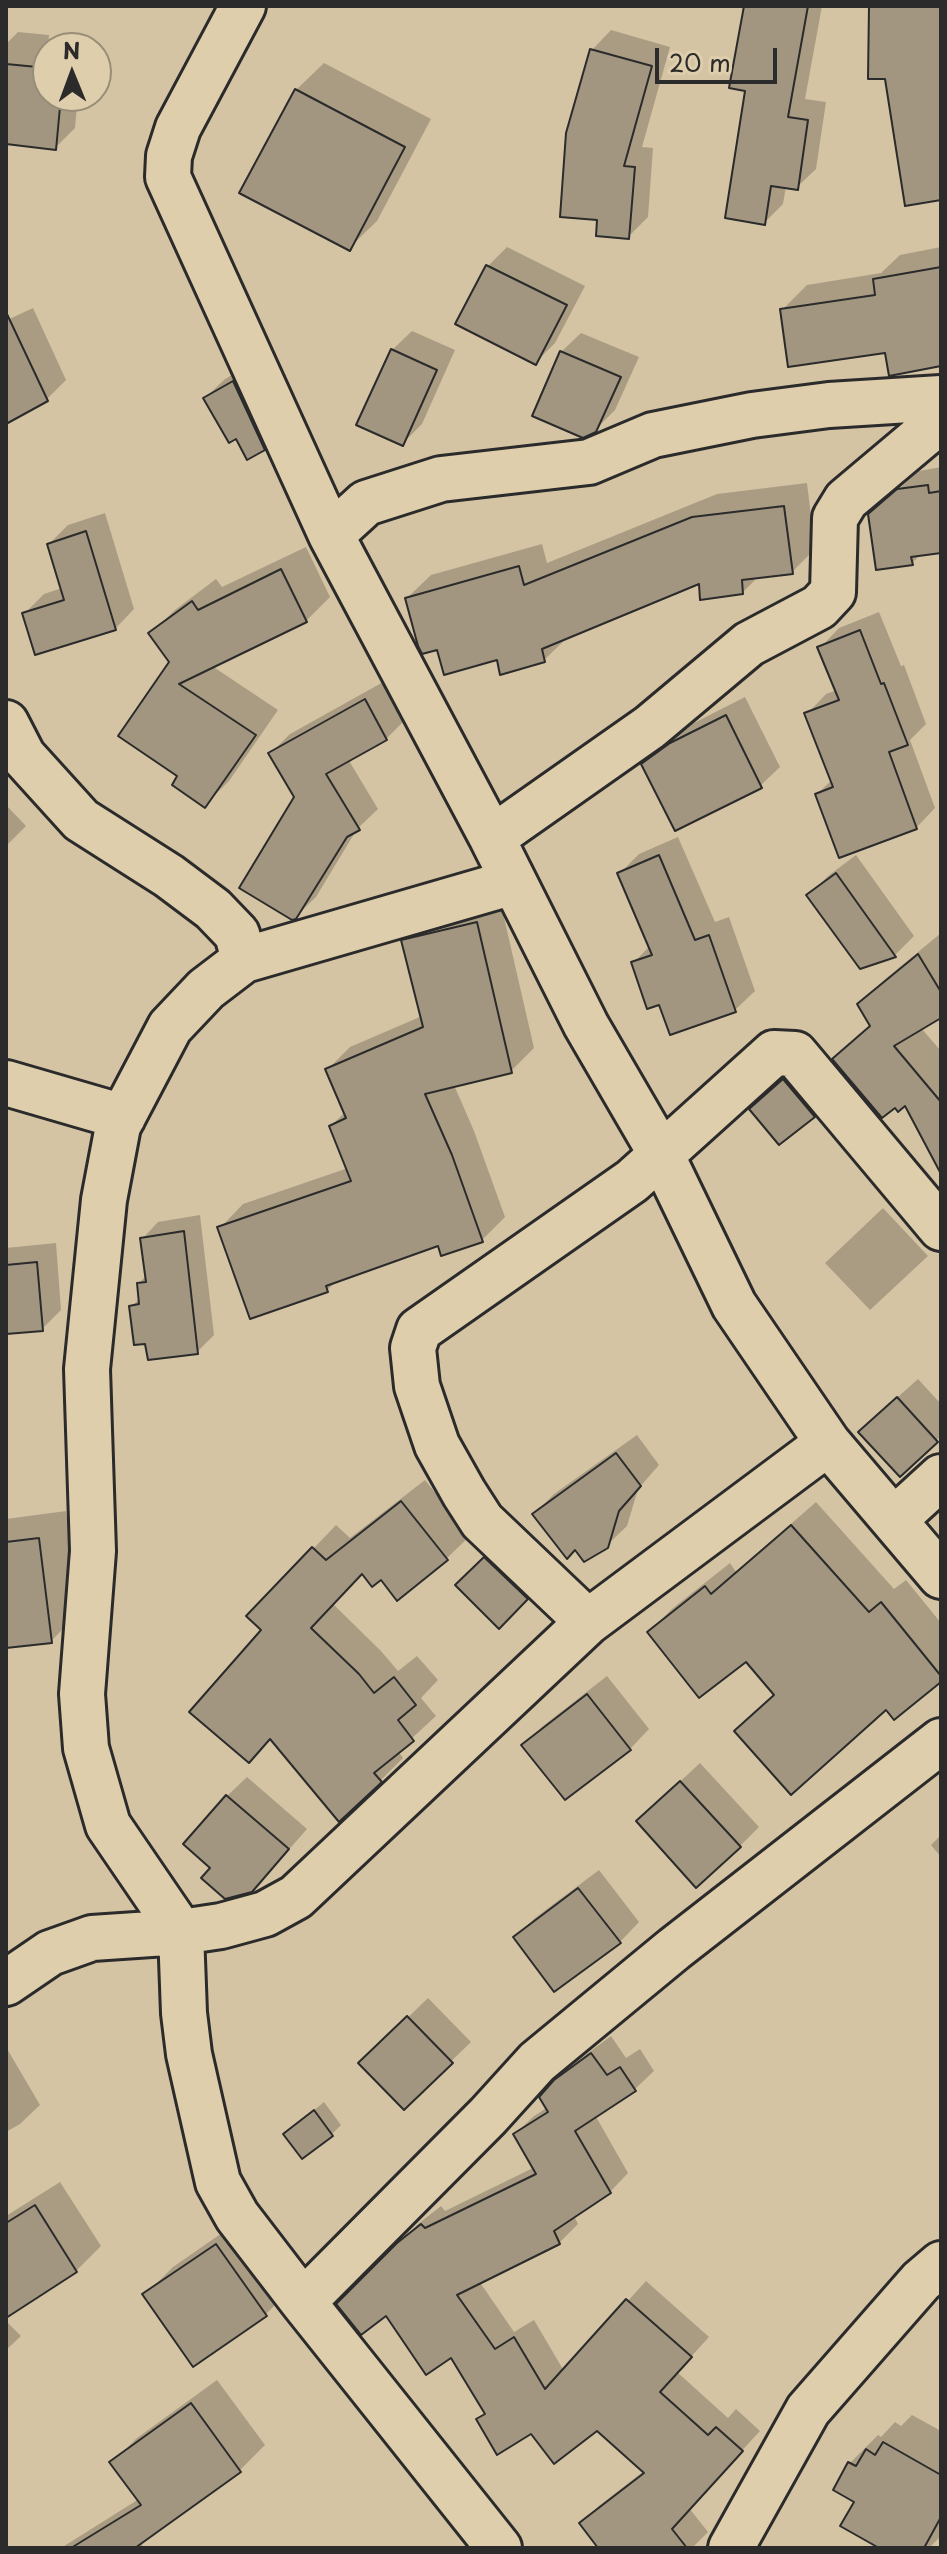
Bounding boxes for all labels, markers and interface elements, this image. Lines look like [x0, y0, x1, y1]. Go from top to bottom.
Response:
north arrow [32, 32, 112, 112]
scale bar [659, 32, 781, 82]
text: N [63, 33, 81, 66]
text: 20 m [669, 44, 731, 80]

